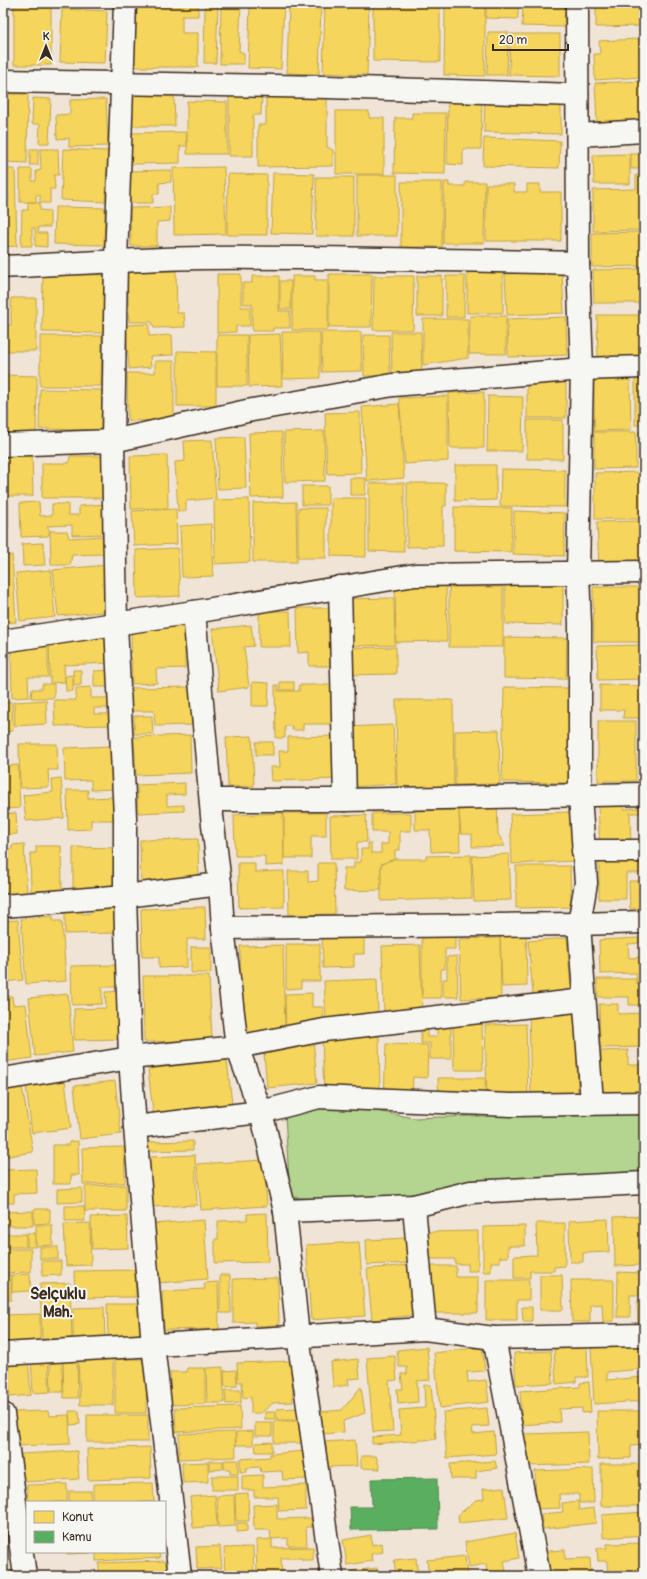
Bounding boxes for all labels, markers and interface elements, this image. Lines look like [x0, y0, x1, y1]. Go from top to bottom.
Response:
north arrow [26, 26, 66, 66]
scale bar [493, 26, 568, 52]
text: K [43, 30, 50, 43]
text: 20 m [499, 33, 528, 48]
district label: Selçuklu Mah. [30, 1284, 86, 1322]
legend [26, 1501, 166, 1553]
text: Konut [62, 1510, 93, 1525]
text: Kamu [62, 1530, 92, 1545]

